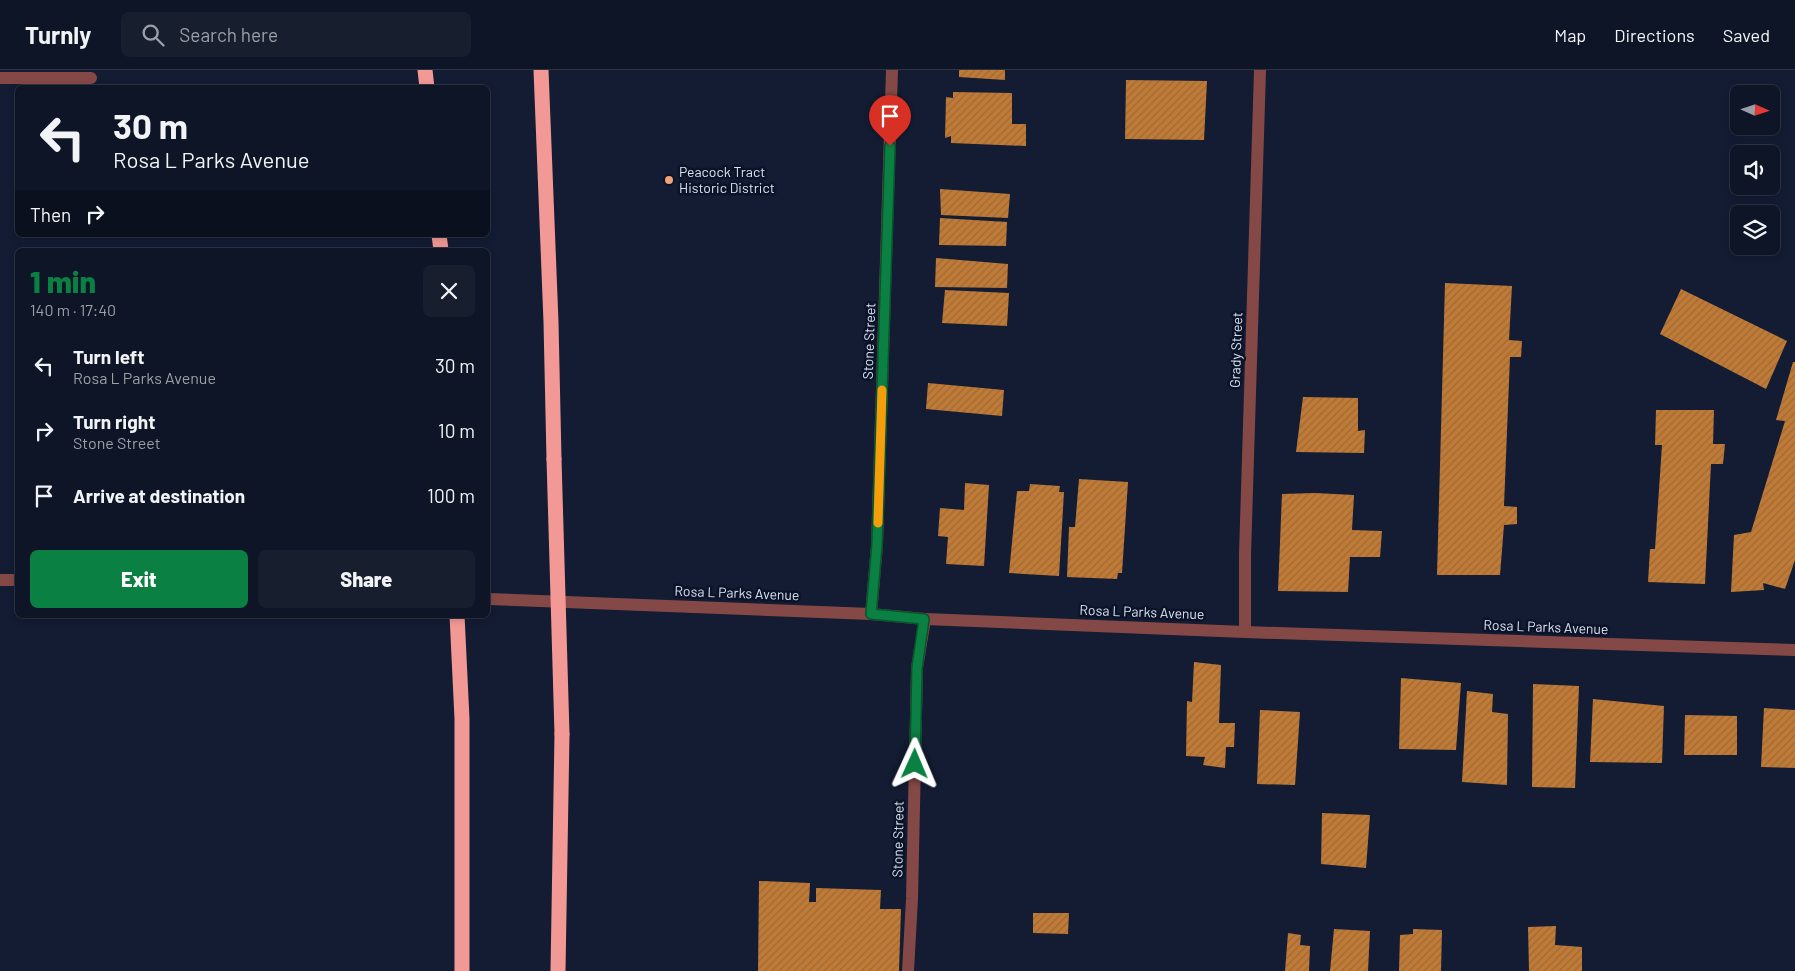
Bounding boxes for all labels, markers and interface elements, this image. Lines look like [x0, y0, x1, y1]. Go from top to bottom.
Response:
search box [121, 12, 471, 57]
text: Turnly [25, 20, 91, 49]
icon: search [139, 21, 167, 49]
text: Search here [179, 23, 278, 46]
text: Map [1554, 24, 1586, 46]
text: Directions [1614, 24, 1695, 46]
text: Saved [1723, 24, 1770, 46]
north arrow [1730, 85, 1780, 135]
map controls [1730, 85, 1780, 255]
pin [869, 95, 911, 146]
icon: arrive [876, 102, 904, 130]
text: 30 m [113, 104, 188, 146]
icon: left [30, 105, 95, 170]
button: sound [1730, 145, 1780, 195]
text: Rosa L Parks Avenue [113, 146, 310, 172]
place label: Peacock Tract Historic District [679, 163, 775, 196]
marker: Peacock Tract Historic District [663, 174, 675, 186]
icon: right [81, 200, 109, 228]
text: Then [30, 203, 71, 226]
button: layers [1730, 205, 1780, 255]
text: 1 min [30, 263, 96, 299]
button: close [423, 265, 475, 317]
text: 140 m · 17:40 [30, 300, 116, 319]
street label: Stone Street [859, 302, 878, 380]
street label: Grady Street [1226, 312, 1245, 388]
text: Turn left [73, 345, 144, 368]
icon: left [30, 352, 58, 380]
text: 30 m [435, 354, 475, 377]
text: Rosa L Parks Avenue [73, 368, 216, 387]
text: Turn right [73, 410, 155, 433]
icon: right [30, 417, 58, 445]
text: 10 m [438, 419, 475, 442]
text: Stone Street [73, 433, 161, 452]
icon: arrive [30, 482, 58, 510]
text: Arrive at destination [73, 484, 245, 507]
text: 100 m [427, 484, 475, 507]
button: Exit [30, 550, 248, 608]
button: Share [258, 550, 475, 608]
street label: Rosa L Parks Avenue [674, 582, 800, 603]
street label: Rosa L Parks Avenue [1079, 601, 1205, 622]
street label: Rosa L Parks Avenue [1483, 616, 1609, 637]
position arrow [888, 737, 940, 789]
street label: Stone Street [888, 801, 907, 877]

